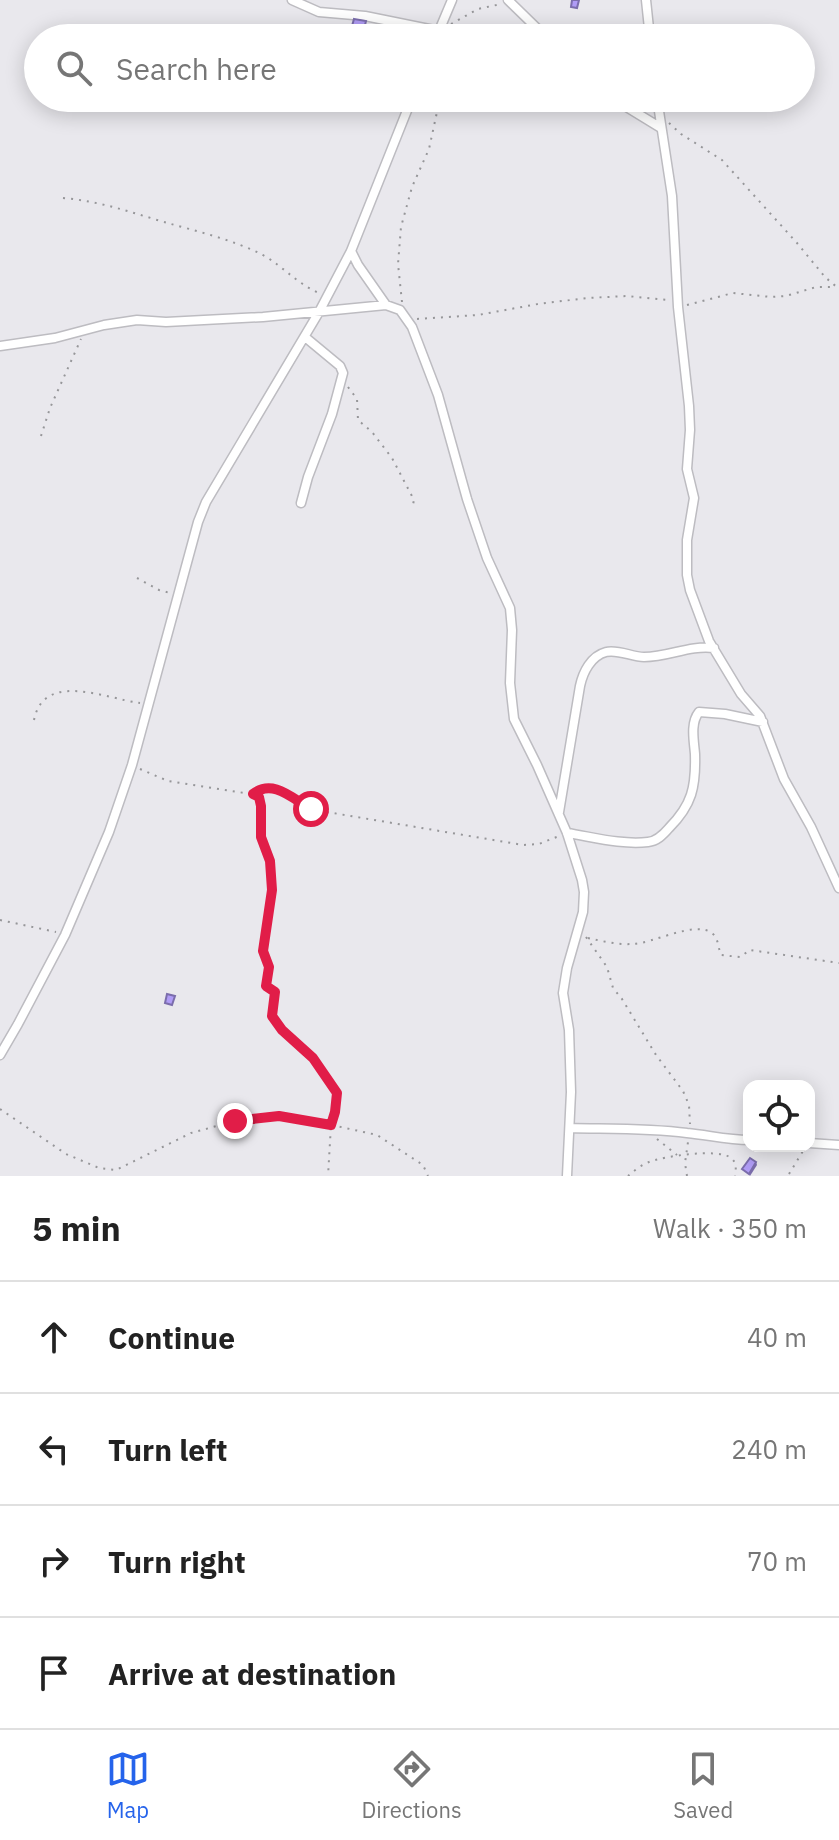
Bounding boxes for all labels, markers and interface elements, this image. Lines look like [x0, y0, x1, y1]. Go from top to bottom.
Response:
search box [24, 24, 815, 112]
icon: search [52, 46, 96, 90]
text: Search here [116, 49, 277, 88]
route start [293, 791, 329, 827]
map controls [743, 1080, 815, 1152]
button: locate [743, 1080, 815, 1152]
route end [217, 1103, 253, 1139]
text: 5 min [32, 1206, 121, 1250]
text: Walk · 350 m [653, 1211, 807, 1245]
icon: ahead [32, 1315, 76, 1359]
text: Continue [108, 1318, 235, 1357]
text: 40 m [747, 1320, 807, 1354]
icon: left [32, 1427, 76, 1471]
text: Turn left [108, 1430, 227, 1469]
text: 240 m [731, 1432, 807, 1466]
icon: right [32, 1539, 76, 1583]
text: Turn right [108, 1542, 246, 1581]
text: 70 m [747, 1544, 807, 1578]
icon: arrive [32, 1651, 76, 1695]
text: Arrive at destination [108, 1654, 396, 1693]
tab: Map [106, 1747, 150, 1824]
tab: Directions [362, 1747, 462, 1824]
tab: Saved [673, 1747, 733, 1824]

